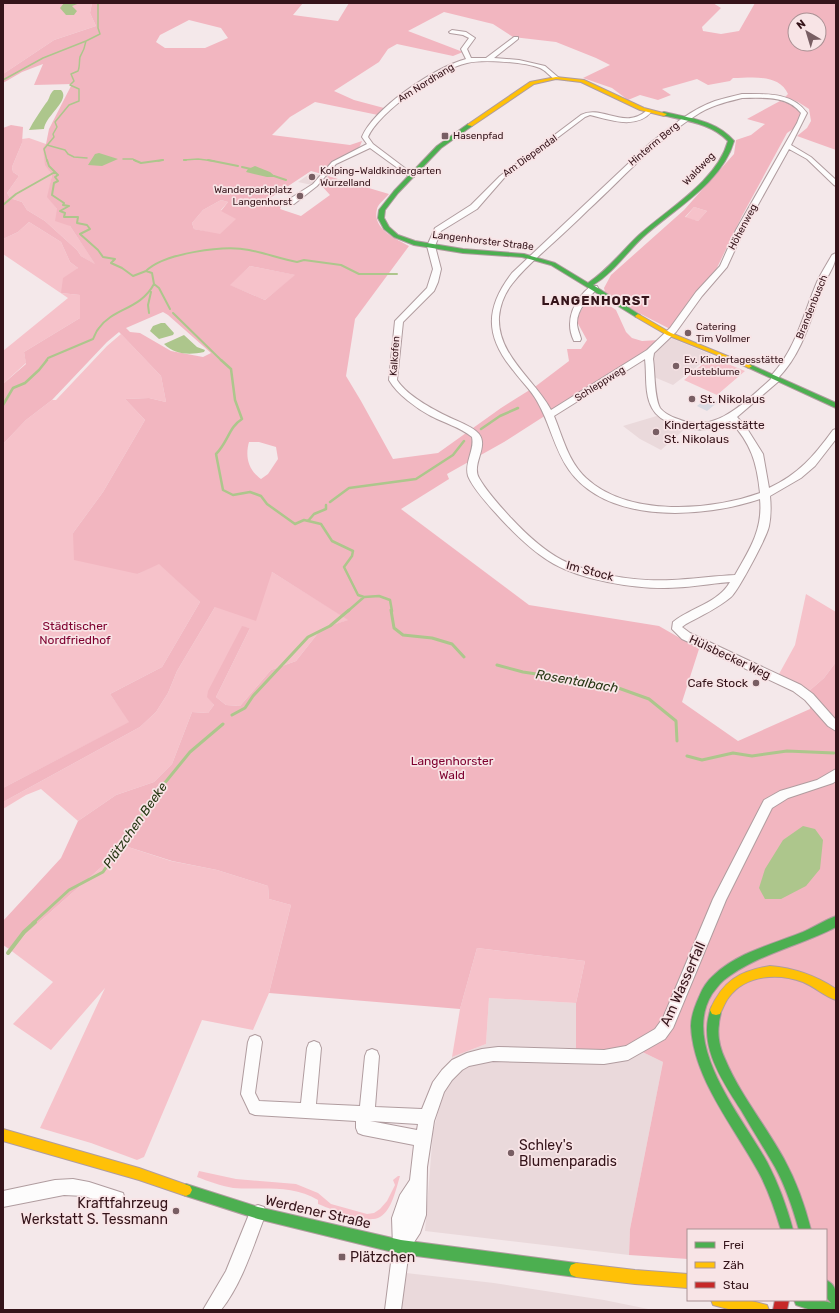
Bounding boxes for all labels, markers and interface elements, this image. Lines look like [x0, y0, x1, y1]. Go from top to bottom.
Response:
north arrow [787, 12, 827, 52]
text: N [794, 17, 808, 32]
street label: Am Nordhang [396, 61, 456, 105]
street label: Hinterm Berg [626, 119, 682, 169]
place label: Hasenpfad [453, 130, 504, 142]
marker: Hasenpfad [440, 131, 450, 141]
street label: Am Diependal [500, 132, 560, 180]
street label: Waldweg [680, 150, 718, 188]
place label: Kolping–Waldkindergarten Wurzelland [320, 165, 441, 189]
marker: Kolping–Waldkindergarten Wurzelland [307, 172, 317, 182]
place label: Wanderparkplatz Langenhorst [214, 184, 292, 208]
marker: Wanderparkplatz Langenhorst [295, 191, 305, 201]
street label: Höhenweg [726, 202, 760, 252]
street label: Langenhorster Straße [432, 229, 535, 253]
street label: Brandenbusch [794, 273, 830, 341]
district label: LANGENHORST [541, 293, 651, 308]
place label: Catering Tim Vollmer [696, 321, 750, 345]
marker: Catering Tim Vollmer [683, 328, 693, 338]
street label: Kalkofen [388, 336, 402, 376]
place label: Ev. Kindertagesstätte Pusteblume [684, 354, 784, 378]
marker: Ev. Kindertagesstätte Pusteblume [671, 361, 681, 371]
street label: Schleppweg [573, 364, 627, 404]
place label: St. Nikolaus [700, 392, 765, 406]
marker: St. Nikolaus [687, 394, 697, 404]
place label: Kindertagesstätte St. Nikolaus [664, 418, 765, 446]
marker: Kindertagesstätte St. Nikolaus [651, 427, 661, 437]
street label: Im Stock [565, 558, 616, 584]
park label: Städtischer Nordfriedhof [39, 619, 111, 647]
street label: Hülsbecker Weg [687, 632, 773, 682]
water label: Rosentalbach [534, 666, 620, 696]
place label: Cafe Stock [687, 676, 749, 690]
marker: Cafe Stock [751, 678, 761, 688]
park label: Langenhorster Wald [411, 754, 494, 782]
water label: Plätzchen Beeke [100, 779, 170, 871]
street label: Am Wasserfall [657, 939, 709, 1029]
place label: Schley's Blumenparadis [519, 1137, 617, 1170]
marker: Schley's Blumenparadis [506, 1148, 516, 1158]
street label: Werdener Straße [263, 1192, 373, 1232]
place label: Kraftfahrzeug Werkstatt S. Tessmann [21, 1195, 168, 1228]
marker: Kraftfahrzeug Werkstatt S. Tessmann [171, 1206, 181, 1216]
legend [687, 1229, 827, 1301]
text: Frei [723, 1238, 744, 1252]
place label: Plätzchen [350, 1249, 415, 1266]
marker: Plätzchen [337, 1252, 347, 1262]
text: Zäh [723, 1258, 744, 1272]
text: Stau [723, 1278, 749, 1292]

